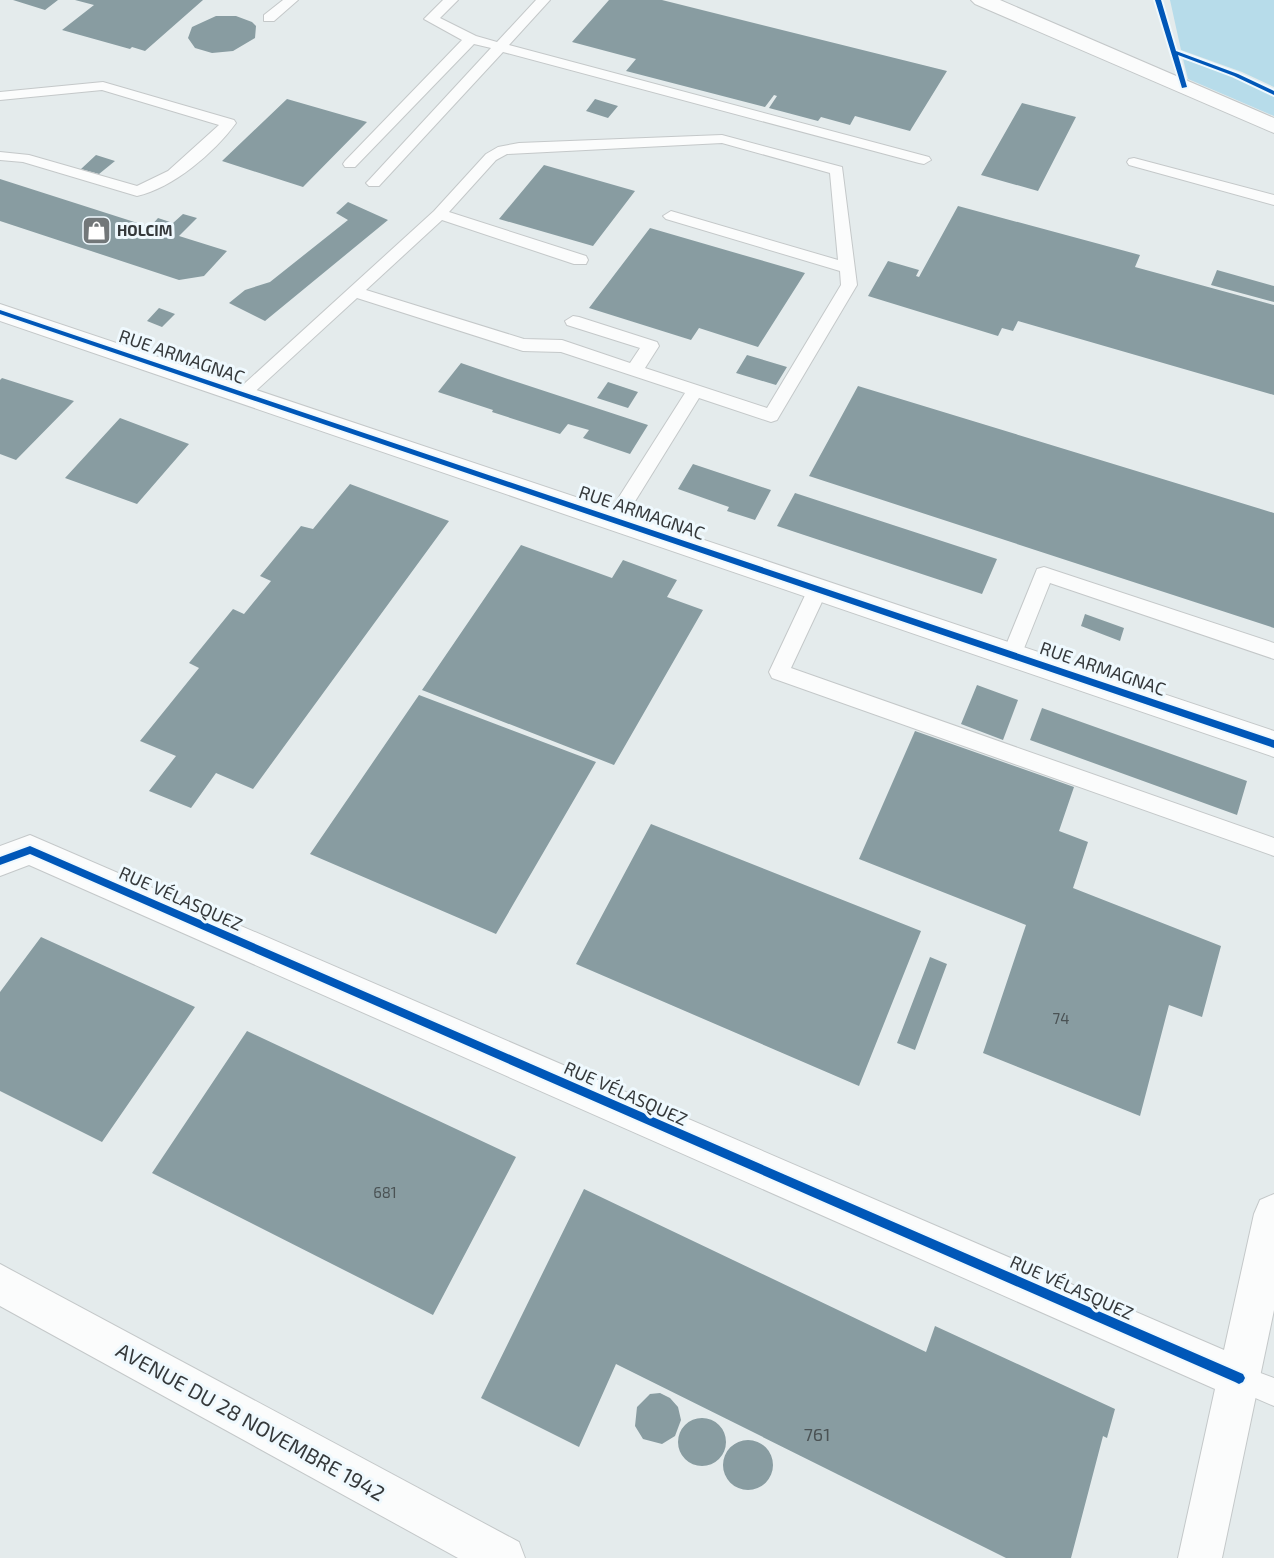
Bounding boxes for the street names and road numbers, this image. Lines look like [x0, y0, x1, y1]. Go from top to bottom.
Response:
street label: RUE ARMAGNAC [116, 324, 248, 388]
street label: RUE ARMAGNAC [576, 480, 708, 544]
street label: RUE ARMAGNAC [1037, 636, 1169, 700]
street label: RUE VÉLASQUEZ [116, 861, 246, 935]
street label: RUE VÉLASQUEZ [561, 1056, 691, 1130]
street label: RUE VÉLASQUEZ [1007, 1250, 1137, 1324]
street label: AVENUE DU 28 NOVEMBRE 1942 [112, 1337, 390, 1505]

